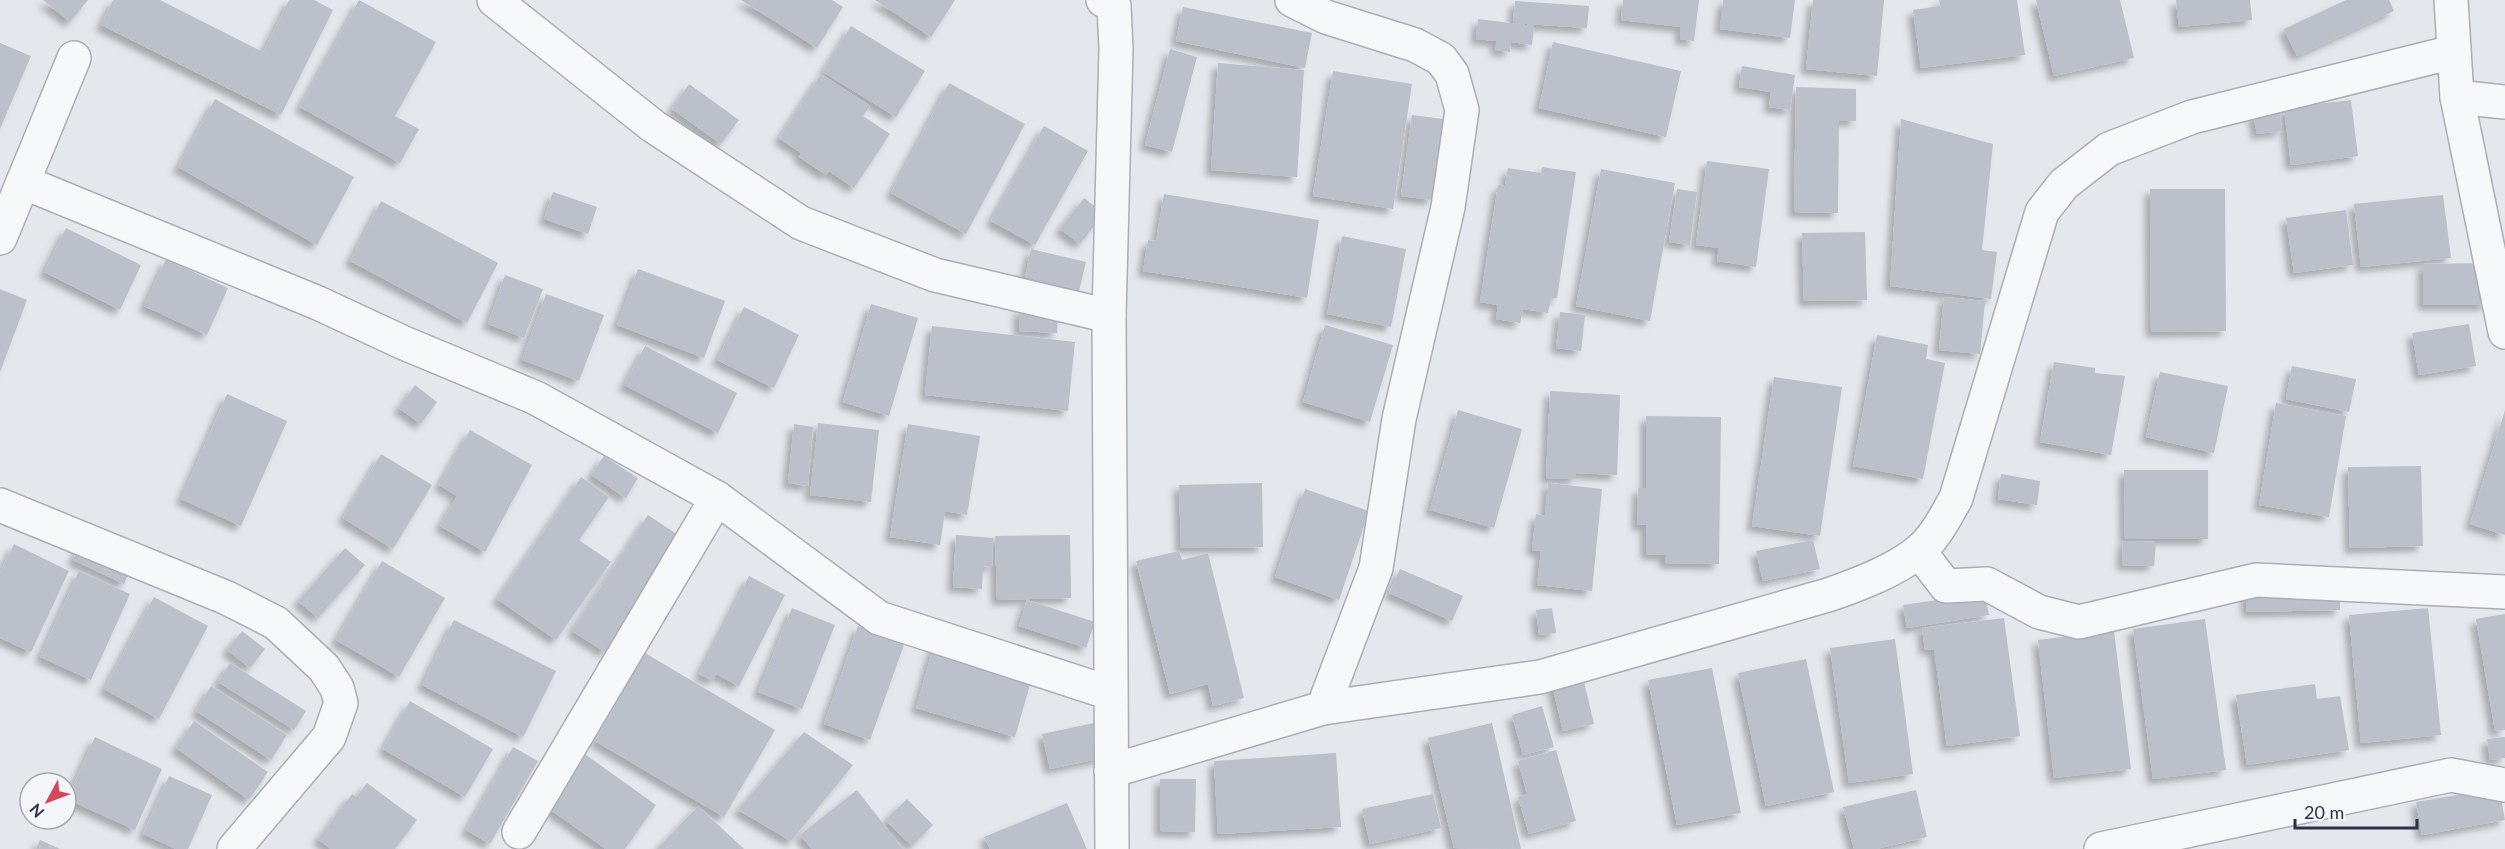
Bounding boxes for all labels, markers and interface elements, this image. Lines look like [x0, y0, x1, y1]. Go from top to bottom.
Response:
north arrow [18, 771, 78, 831]
scale bar [2295, 792, 2416, 830]
text: N [25, 800, 48, 822]
text: 20 m [2304, 801, 2344, 823]

